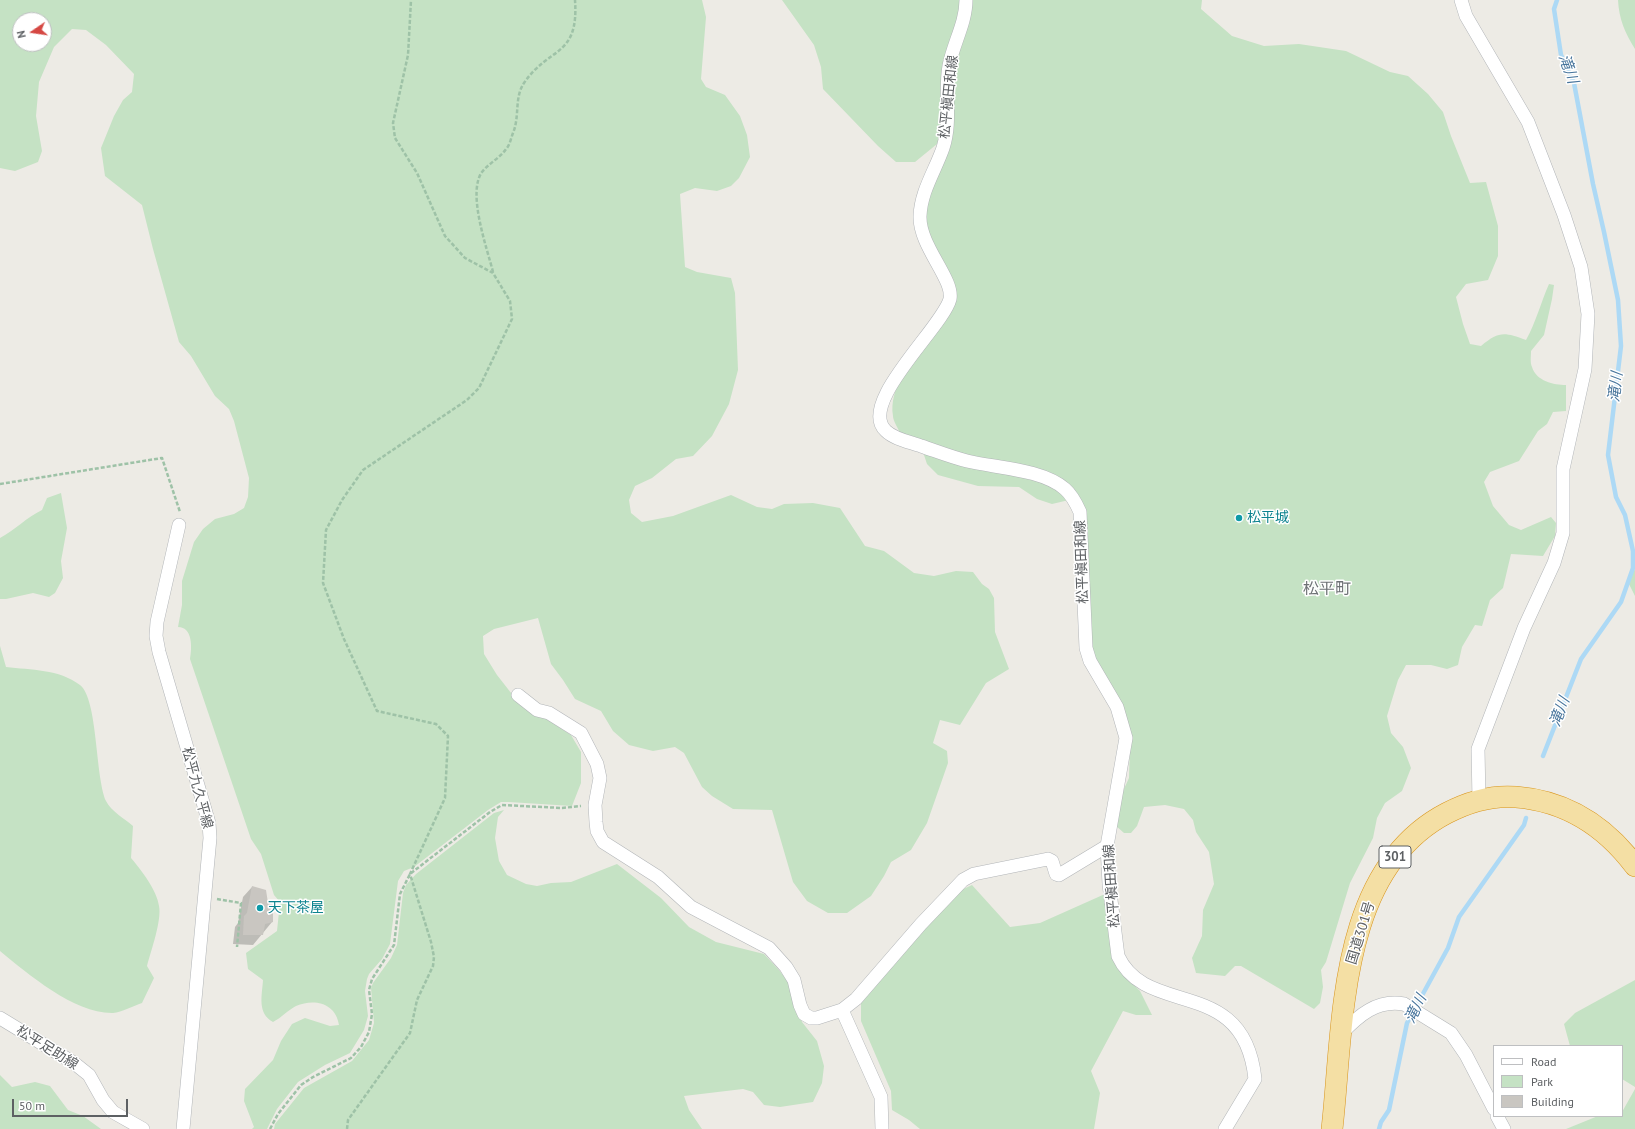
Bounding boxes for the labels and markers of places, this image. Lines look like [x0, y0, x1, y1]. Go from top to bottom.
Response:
place label: 松平城 [1247, 510, 1289, 526]
marker: 松平城 [1234, 513, 1244, 523]
place label: 天下茶屋 [268, 900, 324, 916]
marker: 天下茶屋 [255, 903, 265, 913]

